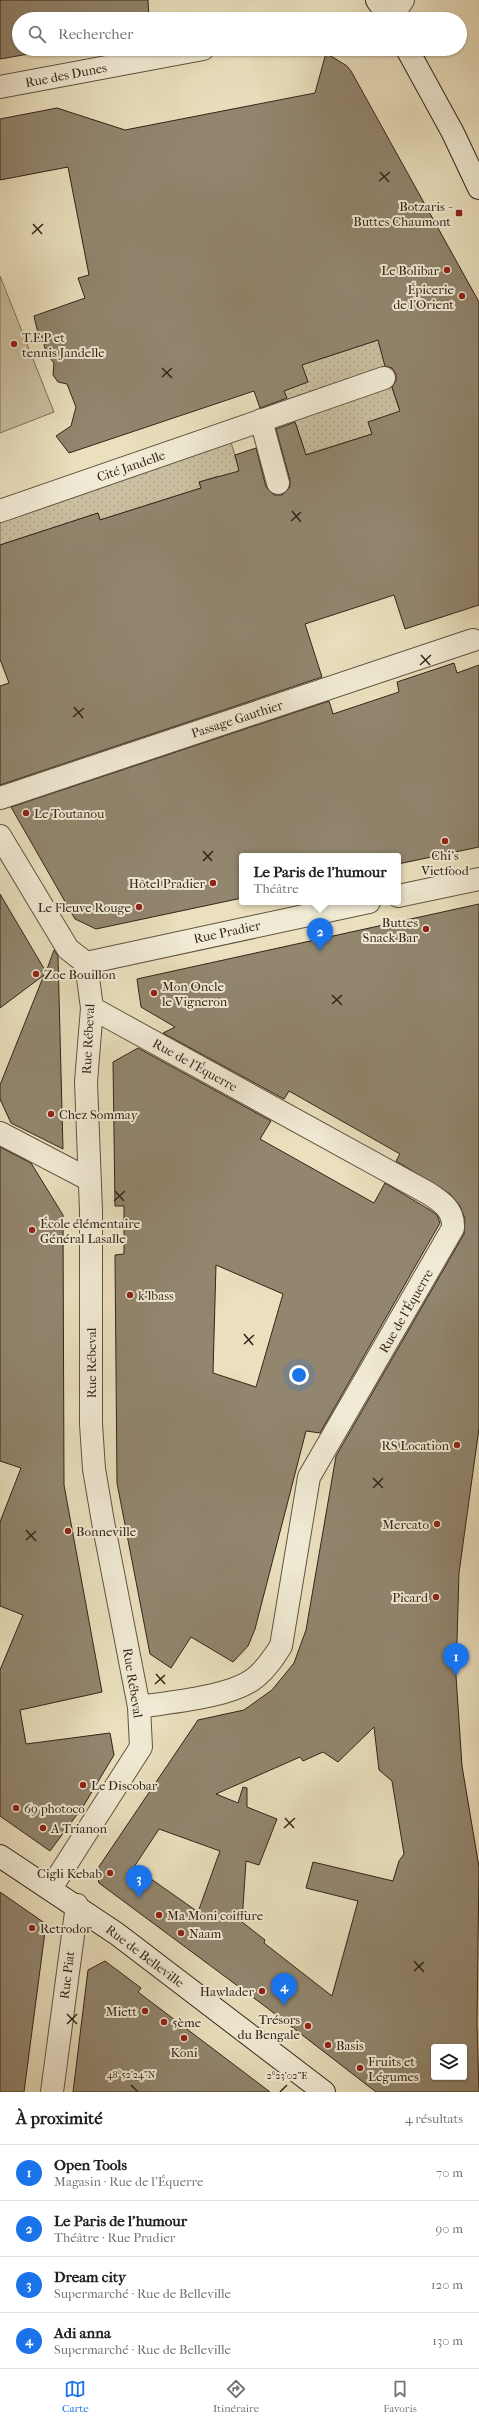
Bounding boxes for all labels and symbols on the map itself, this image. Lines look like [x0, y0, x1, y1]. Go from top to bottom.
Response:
street label: Rue des Dunes [24, 60, 108, 90]
place label: Botzaris - Buttes Chaumont [353, 199, 453, 229]
marker: Botzaris - Buttes Chaumont [454, 208, 464, 218]
place label: Le Bolibar [381, 263, 439, 278]
marker: Le Bolibar [442, 265, 452, 275]
place label: Épicerie de l'Orient [393, 282, 455, 312]
marker: Épicerie de l'Orient [457, 291, 467, 301]
place label: T.E.P et tennis Jandelle [22, 330, 105, 360]
marker: T.E.P et tennis Jandelle [9, 339, 19, 349]
street label: Cité Jandelle [95, 447, 168, 485]
street label: Passage Gauthier [189, 697, 285, 741]
place label: Le Toutanou [34, 806, 105, 821]
marker: Le Toutanou [21, 808, 31, 818]
marker: Chi's Vietfood [440, 836, 450, 846]
place label: Chi's Vietfood [420, 848, 470, 878]
place label: Hôtel Pradier [129, 876, 205, 891]
marker: Hôtel Pradier [208, 878, 218, 888]
place label: Le Fleuve Rouge [38, 900, 132, 915]
marker: Le Fleuve Rouge [134, 902, 144, 912]
place label: Buttes Snack Bar [363, 915, 418, 945]
street label: Rue Pradier [192, 918, 262, 946]
pin: 2 [307, 918, 333, 951]
marker: Buttes Snack Bar [421, 924, 431, 934]
place label: Zoe Bouillon [44, 967, 116, 982]
marker: Zoe Bouillon [31, 969, 41, 979]
place label: Mon Oncle le Vigneron [161, 979, 228, 1009]
marker: Mon Oncle le Vigneron [149, 988, 159, 998]
street label: Rue Rébeval [79, 1003, 97, 1075]
street label: Rue de l'Équerre [150, 1036, 240, 1095]
place label: Chez Sommay [59, 1107, 139, 1122]
marker: Chez Sommay [46, 1109, 56, 1119]
place label: École élémentaire Général Lasalle [40, 1216, 141, 1246]
marker: École élémentaire Général Lasalle [27, 1225, 37, 1235]
street label: Rue de l'Équerre [376, 1266, 436, 1356]
place label: k'lbass [138, 1288, 174, 1303]
marker: k'lbass [125, 1290, 135, 1300]
street label: Rue Rébeval [84, 1327, 99, 1398]
your location [289, 1365, 309, 1385]
place label: RS Location [381, 1438, 449, 1453]
marker: RS Location [452, 1440, 462, 1450]
place label: Mercato [382, 1517, 429, 1532]
marker: Mercato [432, 1519, 442, 1529]
place label: Bonneville [76, 1524, 137, 1539]
marker: Bonneville [63, 1526, 73, 1536]
place label: Picard [392, 1590, 429, 1605]
marker: Picard [431, 1592, 441, 1602]
pin: 1 [443, 1643, 469, 1676]
street label: Rue Rébeval [120, 1647, 146, 1719]
place label: Le Discobar [91, 1778, 158, 1793]
marker: Le Discobar [78, 1780, 88, 1790]
place label: 69 photoco [24, 1801, 85, 1816]
marker: 69 photoco [11, 1803, 21, 1813]
place label: A Trianon [50, 1821, 107, 1836]
marker: A Trianon [38, 1823, 48, 1833]
pin: 3 [126, 1865, 152, 1898]
place label: Cigli Kebab [37, 1866, 102, 1881]
marker: Cigli Kebab [105, 1868, 115, 1878]
place label: Ma Moni coiffure [167, 1908, 264, 1923]
marker: Ma Moni coiffure [154, 1910, 164, 1920]
place label: Retrodor [40, 1921, 92, 1936]
street label: Rue de Belleville [103, 1922, 188, 1991]
marker: Retrodor [27, 1923, 37, 1933]
place label: Naam [189, 1926, 222, 1941]
marker: Naam [176, 1928, 186, 1938]
street label: Rue Piat [57, 1950, 77, 2000]
pin: 4 [271, 1973, 297, 2006]
place label: Hawlader [200, 1984, 254, 1999]
marker: Hawlader [257, 1986, 267, 1996]
place label: Miett [106, 2004, 137, 2019]
marker: Miett [140, 2006, 150, 2016]
place label: Trésors du Bengale [238, 2012, 301, 2042]
place label: 5ème [172, 2015, 202, 2030]
marker: 5ème [159, 2017, 169, 2027]
marker: Trésors du Bengale [303, 2021, 313, 2031]
marker: Koni [179, 2033, 189, 2043]
place label: Basis [336, 2038, 364, 2053]
marker: Basis [323, 2040, 333, 2050]
place label: Koni [170, 2045, 198, 2060]
place label: Fruits et Légumes [368, 2054, 419, 2084]
marker: Fruits et Légumes [355, 2063, 365, 2073]
text: 48°52'24"N [107, 2069, 156, 2081]
text: 2°23'02"E [267, 2070, 307, 2082]

